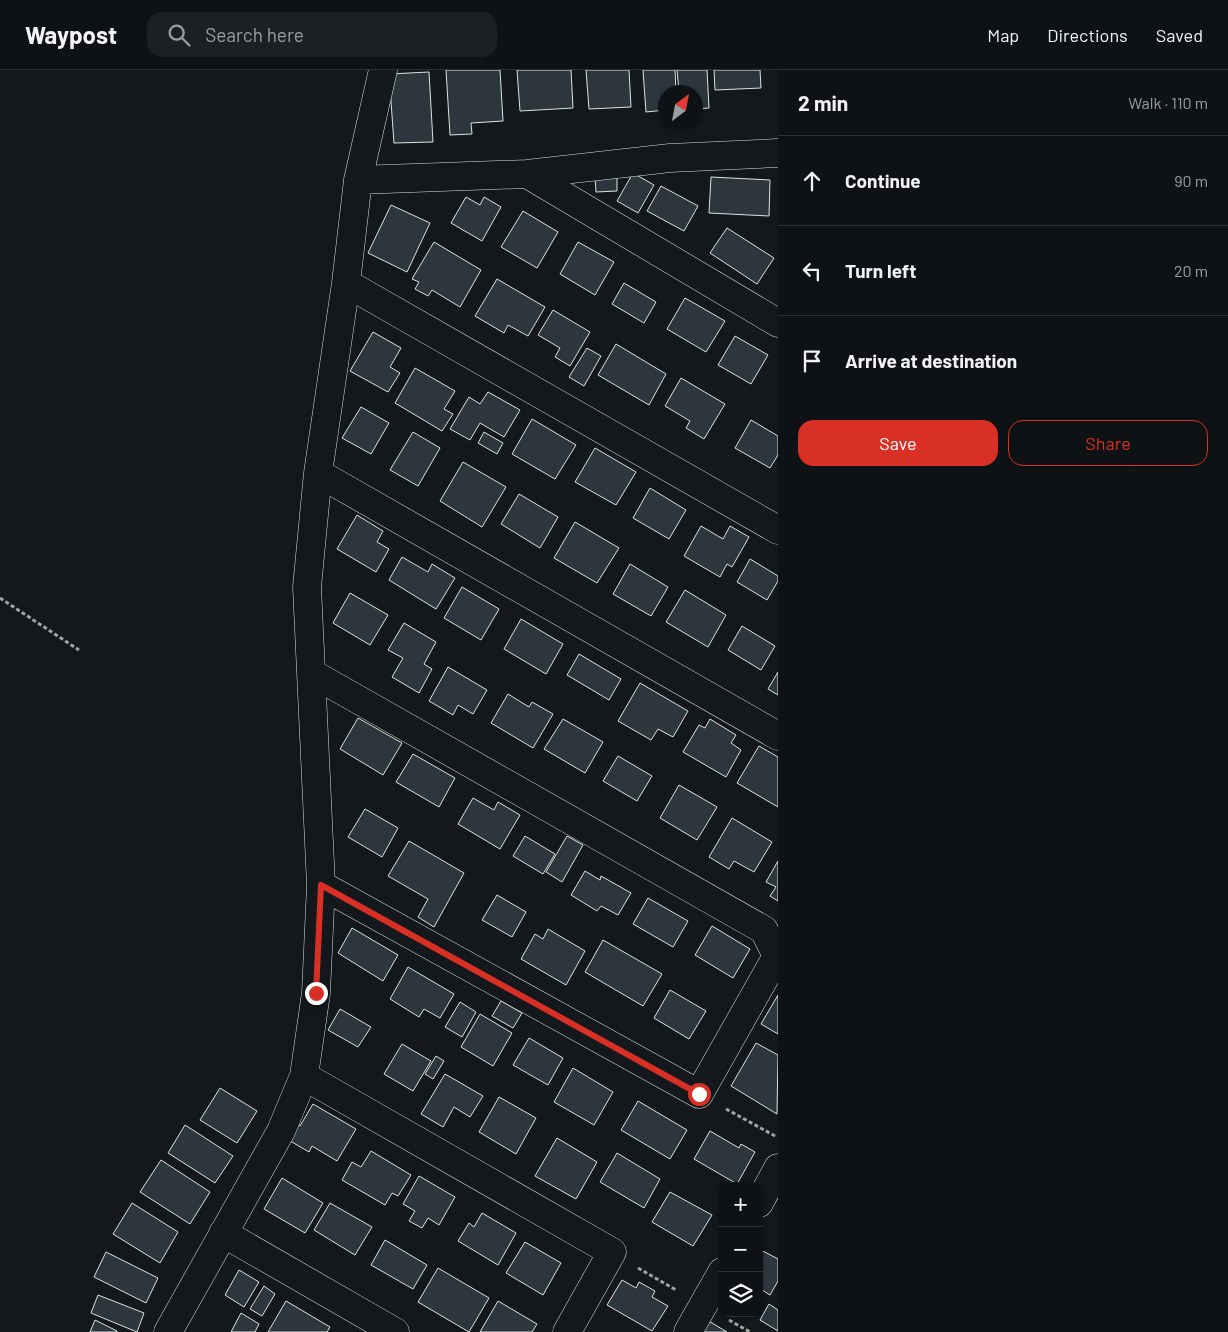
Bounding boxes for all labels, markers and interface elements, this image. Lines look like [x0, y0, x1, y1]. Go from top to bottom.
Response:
search box [147, 12, 497, 57]
text: Waypost [25, 20, 117, 49]
icon: search [165, 21, 193, 49]
text: Search here [205, 23, 304, 46]
text: Map [987, 24, 1019, 46]
text: Directions [1047, 24, 1128, 46]
text: Saved [1156, 24, 1203, 46]
north arrow [658, 85, 703, 130]
text: 2 min [798, 90, 848, 115]
text: Walk · 110 m [1128, 93, 1208, 112]
icon: ahead [798, 167, 826, 195]
text: Continue [845, 169, 921, 192]
text: 90 m [1174, 171, 1208, 190]
icon: left [798, 257, 826, 285]
text: Turn left [845, 259, 916, 282]
text: 20 m [1174, 261, 1208, 280]
icon: arrive [798, 347, 826, 375]
text: Arrive at destination [845, 349, 1017, 372]
button: Save [798, 420, 998, 466]
button: Share [1008, 420, 1208, 466]
route end [305, 982, 328, 1005]
route start [688, 1083, 711, 1106]
map controls [718, 1182, 763, 1317]
button: + [718, 1182, 763, 1227]
button: − [718, 1227, 763, 1272]
button: layers [718, 1272, 763, 1317]

